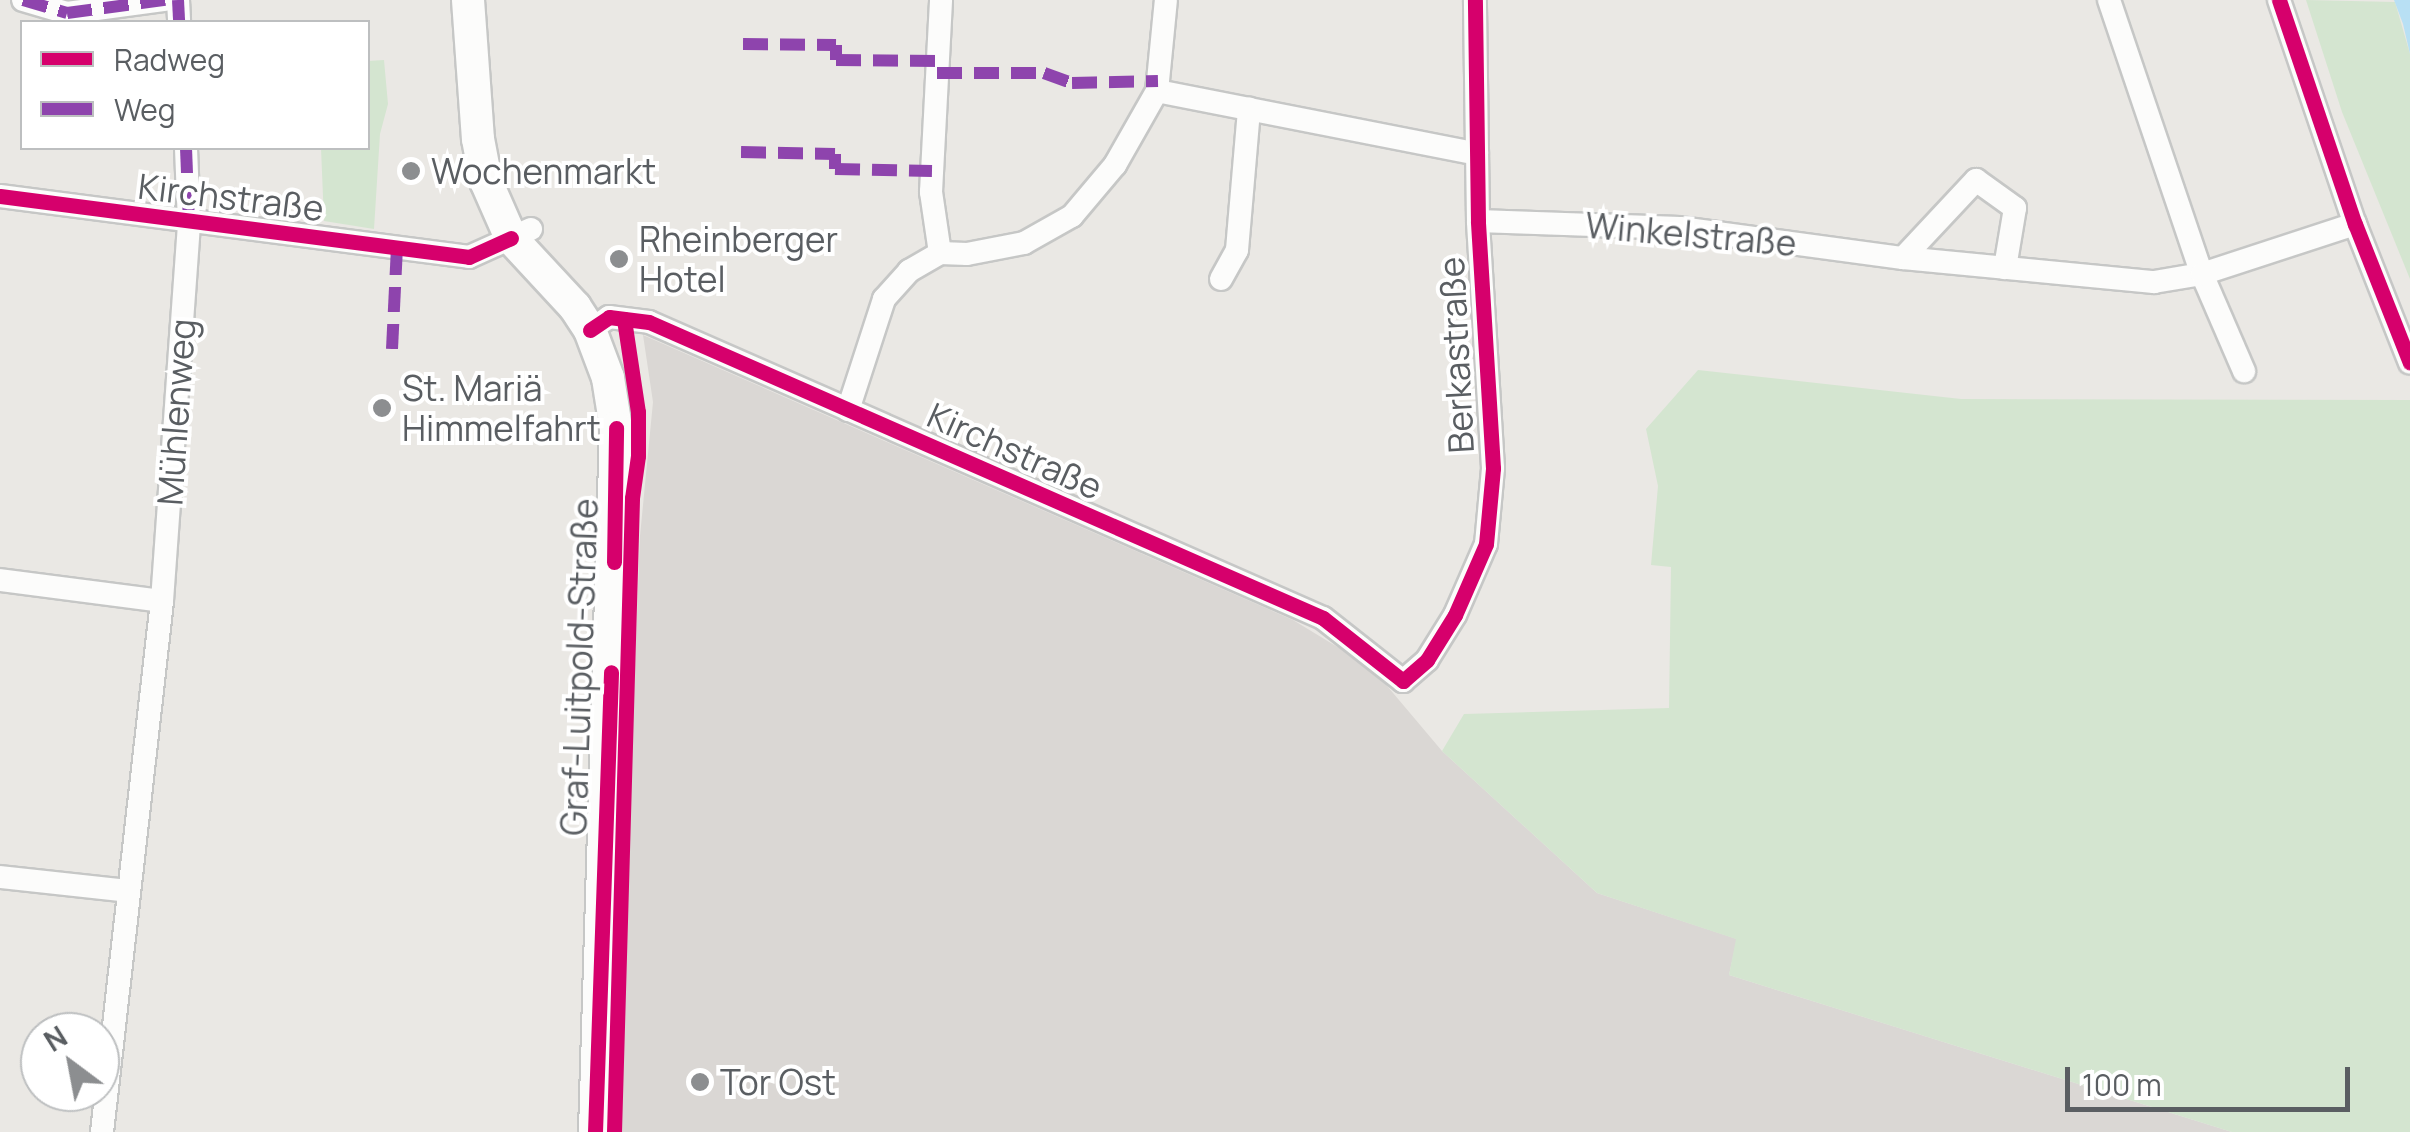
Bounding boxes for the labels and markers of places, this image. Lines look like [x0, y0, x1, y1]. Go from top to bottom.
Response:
place label: Wochenmarkt [431, 150, 656, 192]
marker: Wochenmarkt [400, 160, 422, 182]
place label: Rheinberger Hotel [639, 218, 838, 300]
marker: Rheinberger Hotel [608, 248, 630, 270]
place label: St. Mariä Himmelfahrt [402, 367, 601, 449]
marker: St. Mariä Himmelfahrt [371, 397, 393, 419]
place label: Tor Ost [720, 1061, 836, 1103]
marker: Tor Ost [689, 1071, 711, 1093]

